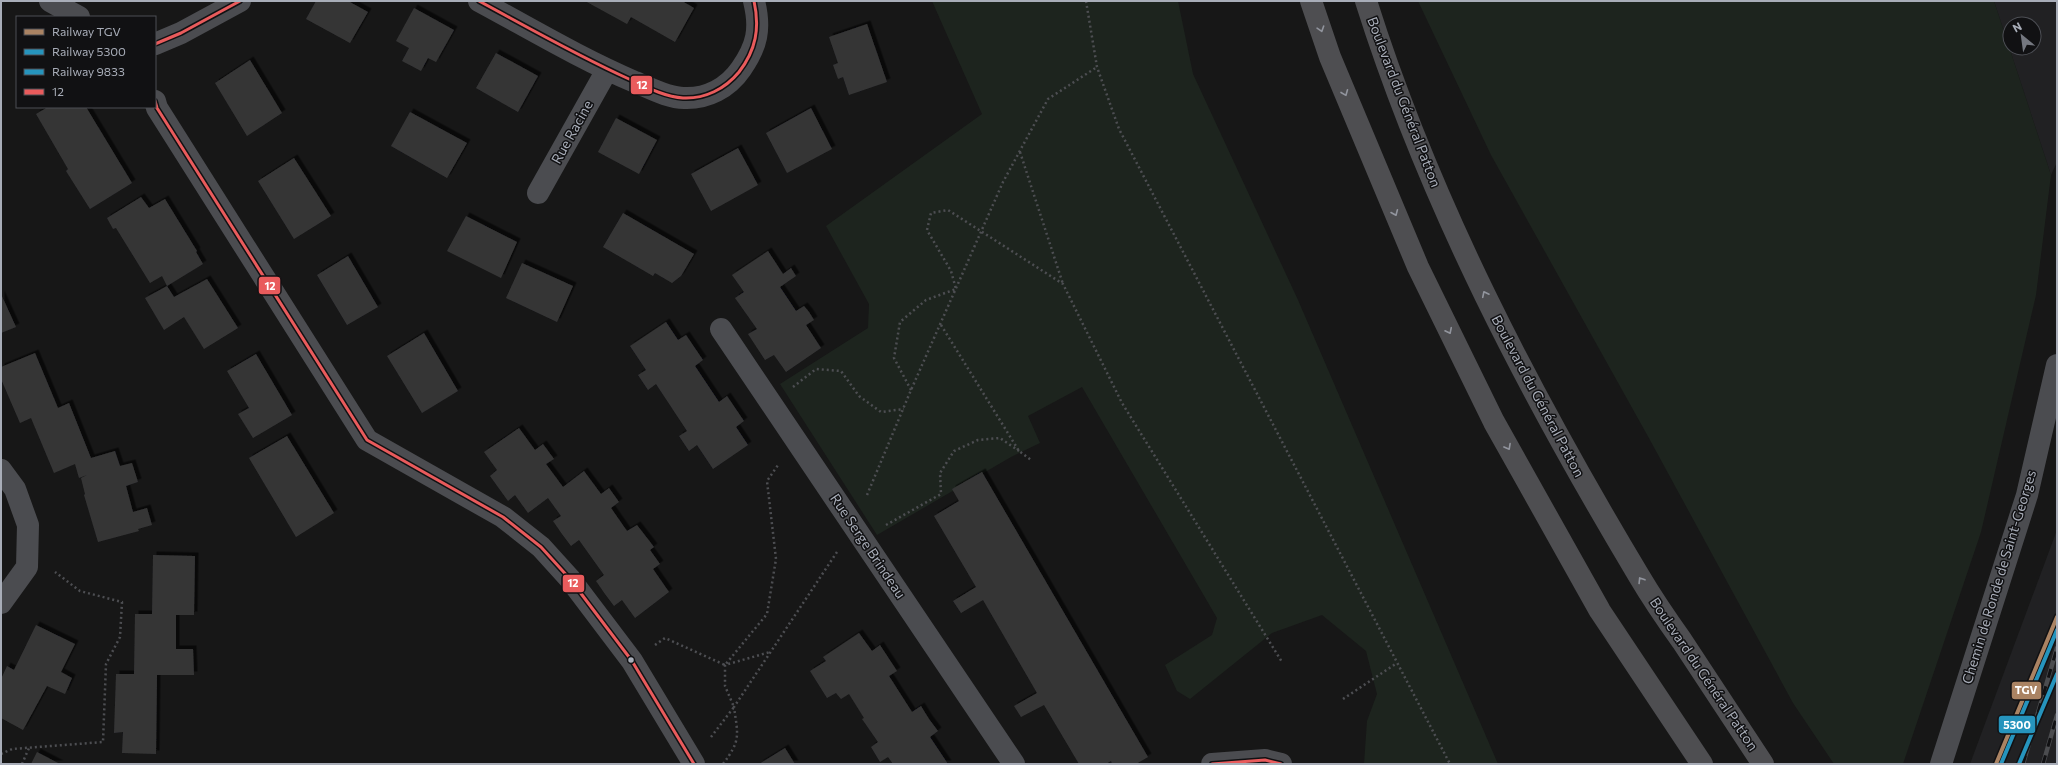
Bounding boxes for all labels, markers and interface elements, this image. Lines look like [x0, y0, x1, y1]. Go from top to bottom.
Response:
street label: Boulevard du Général Patton [1364, 14, 1445, 189]
legend [16, 16, 156, 108]
north arrow [2002, 16, 2042, 56]
text: N [2010, 19, 2024, 35]
text: Railway TGV [52, 24, 121, 38]
one-way arrow [1316, 25, 1324, 32]
text: Railway 5300 [52, 44, 126, 58]
text: Railway 9833 [52, 64, 125, 78]
line badge: 12 [630, 75, 653, 95]
text: 12 [636, 78, 648, 91]
text: 12 [52, 84, 64, 98]
one-way arrow [1340, 89, 1348, 96]
street label: Rue Racine [547, 97, 596, 166]
one-way arrow [1390, 208, 1398, 216]
line badge: 12 [258, 276, 281, 295]
text: 12 [264, 279, 276, 292]
one-way arrow [1482, 291, 1490, 298]
street label: Boulevard du Général Patton [1488, 312, 1588, 480]
one-way arrow [1444, 327, 1452, 334]
one-way arrow [1503, 443, 1510, 450]
street label: Chemin de Ronde de Saint-Georges [1958, 468, 2039, 686]
street label: Rue Serge Brindeau [827, 490, 910, 601]
line badge: 12 [562, 574, 585, 593]
text: 12 [567, 576, 579, 589]
one-way arrow [1638, 577, 1646, 584]
street label: Boulevard du Général Patton [1647, 594, 1762, 754]
unlabelled marker [626, 655, 636, 665]
line badge: TGV [2011, 681, 2042, 700]
text: TGV [2015, 683, 2037, 696]
line badge: 5300 [1998, 715, 2036, 734]
text: 5300 [2003, 718, 2031, 731]

